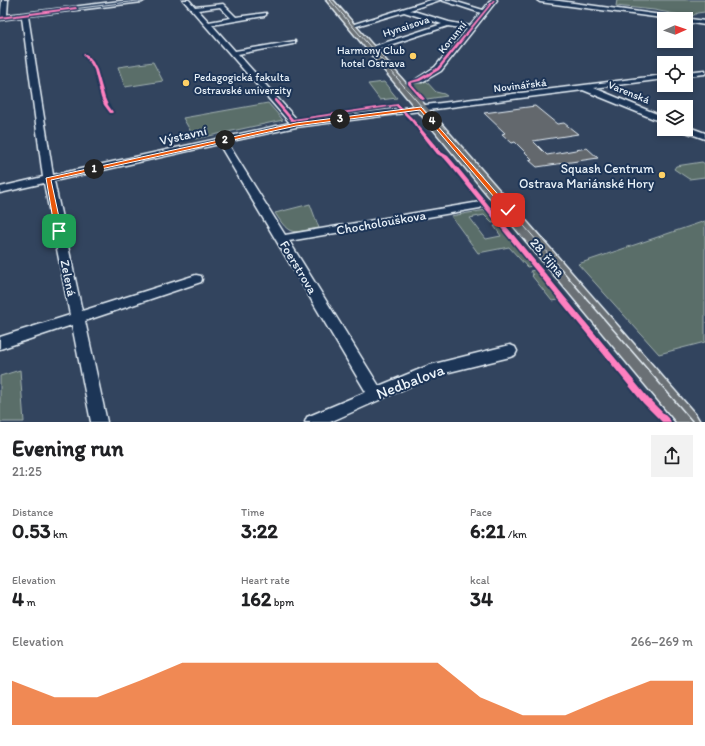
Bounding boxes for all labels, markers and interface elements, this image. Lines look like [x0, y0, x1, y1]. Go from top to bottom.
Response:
north arrow [657, 12, 693, 48]
map controls [657, 12, 693, 136]
street label: Hynaisova [381, 13, 431, 40]
street label: Korunní [435, 18, 469, 56]
place label: Harmony Club hotel Ostrava [337, 44, 406, 70]
marker: Harmony Club hotel Ostrava [408, 51, 418, 61]
button: locate [657, 56, 693, 92]
place label: Pedagogická fakulta Ostravské univerzity [194, 71, 292, 97]
street label: Novinářská [493, 76, 548, 95]
marker: Pedagogická fakulta Ostravské univerzity [181, 78, 191, 88]
street label: Varenská [606, 78, 652, 107]
button: layers [657, 100, 693, 136]
pin: 3 [330, 109, 350, 129]
pin: 4 [422, 111, 442, 131]
text: 3 [337, 112, 343, 125]
text: 4 [429, 114, 435, 127]
street label: Výstavní [158, 123, 209, 148]
pin: 2 [215, 130, 235, 150]
text: 2 [222, 133, 228, 146]
pin: 1 [84, 159, 104, 179]
place label: Squash Centrum Ostrava Mariánské Hory [519, 161, 654, 191]
text: 1 [91, 162, 97, 175]
marker: Squash Centrum Ostrava Mariánské Hory [657, 170, 667, 180]
pin [491, 193, 525, 227]
icon: check [497, 199, 519, 221]
street label: Chocholouškova [335, 207, 427, 238]
pin [42, 214, 76, 248]
icon: arrive [48, 220, 70, 242]
street label: 28. října [527, 235, 568, 280]
street label: Foerstrova [277, 238, 320, 297]
street label: Zelená [57, 258, 80, 298]
street label: Nedbalova [373, 359, 448, 403]
text: Evening run [12, 435, 124, 462]
button: share [651, 435, 693, 477]
text: 21:25 [12, 464, 42, 479]
text: Distance [12, 506, 53, 519]
text: Time [241, 506, 264, 519]
text: Pace [470, 506, 492, 519]
text: 0.53 [12, 519, 51, 543]
text: 3:22 [241, 519, 278, 543]
text: 6:21 [470, 519, 505, 543]
text: km [51, 528, 68, 541]
text: /km [505, 528, 527, 541]
text: Elevation [12, 574, 56, 587]
text: Heart rate [241, 574, 290, 587]
text: kcal [470, 574, 490, 587]
text: 4 [12, 587, 24, 611]
text: 162 [241, 587, 271, 611]
text: 34 [470, 587, 493, 611]
text: m [24, 596, 36, 609]
text: bpm [271, 596, 294, 609]
text: Elevation [12, 634, 64, 649]
text: 266–269 m [631, 634, 693, 649]

